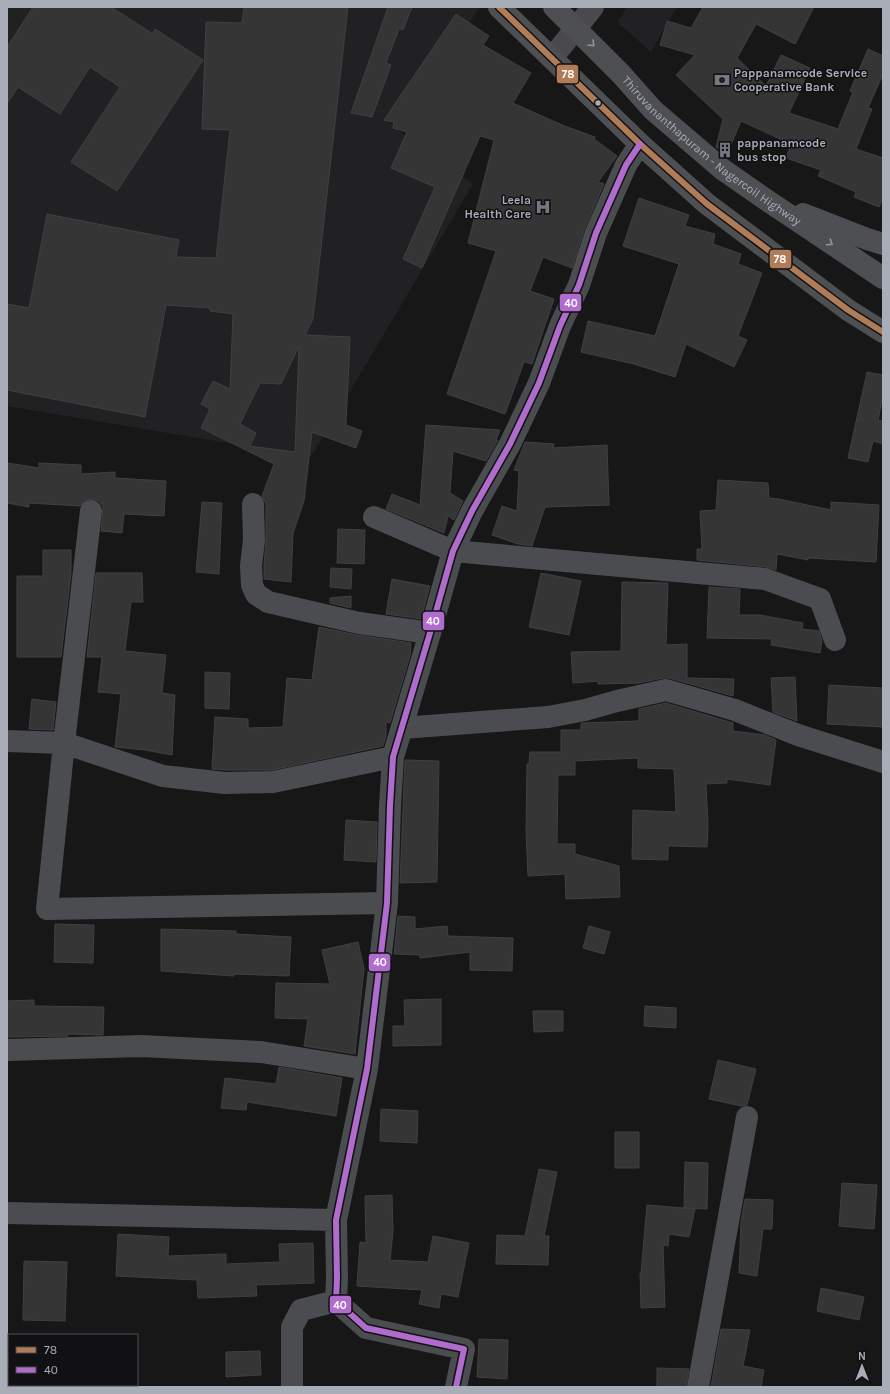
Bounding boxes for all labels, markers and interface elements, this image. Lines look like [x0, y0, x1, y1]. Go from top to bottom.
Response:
one-way arrow [587, 39, 594, 47]
line badge: 78 [556, 64, 579, 84]
place label: Pappanamcode Service Cooperative Bank [734, 66, 867, 94]
text: 78 [562, 68, 574, 81]
bank icon: Pappanamcode Service Cooperative Bank [713, 71, 731, 89]
street label: Thiruvananthapuram - Nagercoil Highway [619, 73, 804, 228]
unlabelled marker [593, 98, 603, 108]
place label: pappanamcode bus stop [737, 136, 826, 164]
building icon: pappanamcode bus stop [716, 141, 734, 159]
place label: Leela Health Care [465, 193, 531, 221]
hospital icon: Leela Health Care [534, 198, 552, 216]
one-way arrow [826, 238, 833, 246]
line badge: 78 [769, 249, 792, 269]
text: 78 [774, 253, 786, 266]
line badge: 40 [559, 293, 582, 312]
text: 40 [564, 297, 578, 310]
line badge: 40 [422, 611, 445, 631]
text: 40 [426, 615, 440, 628]
line badge: 40 [368, 953, 391, 972]
text: 40 [373, 956, 387, 969]
line badge: 40 [329, 1295, 352, 1314]
text: 40 [333, 1299, 347, 1312]
legend [8, 1334, 138, 1386]
text: 78 [44, 1343, 57, 1357]
north arrow [842, 1346, 882, 1386]
text: N [858, 1350, 866, 1363]
text: 40 [44, 1363, 58, 1377]

